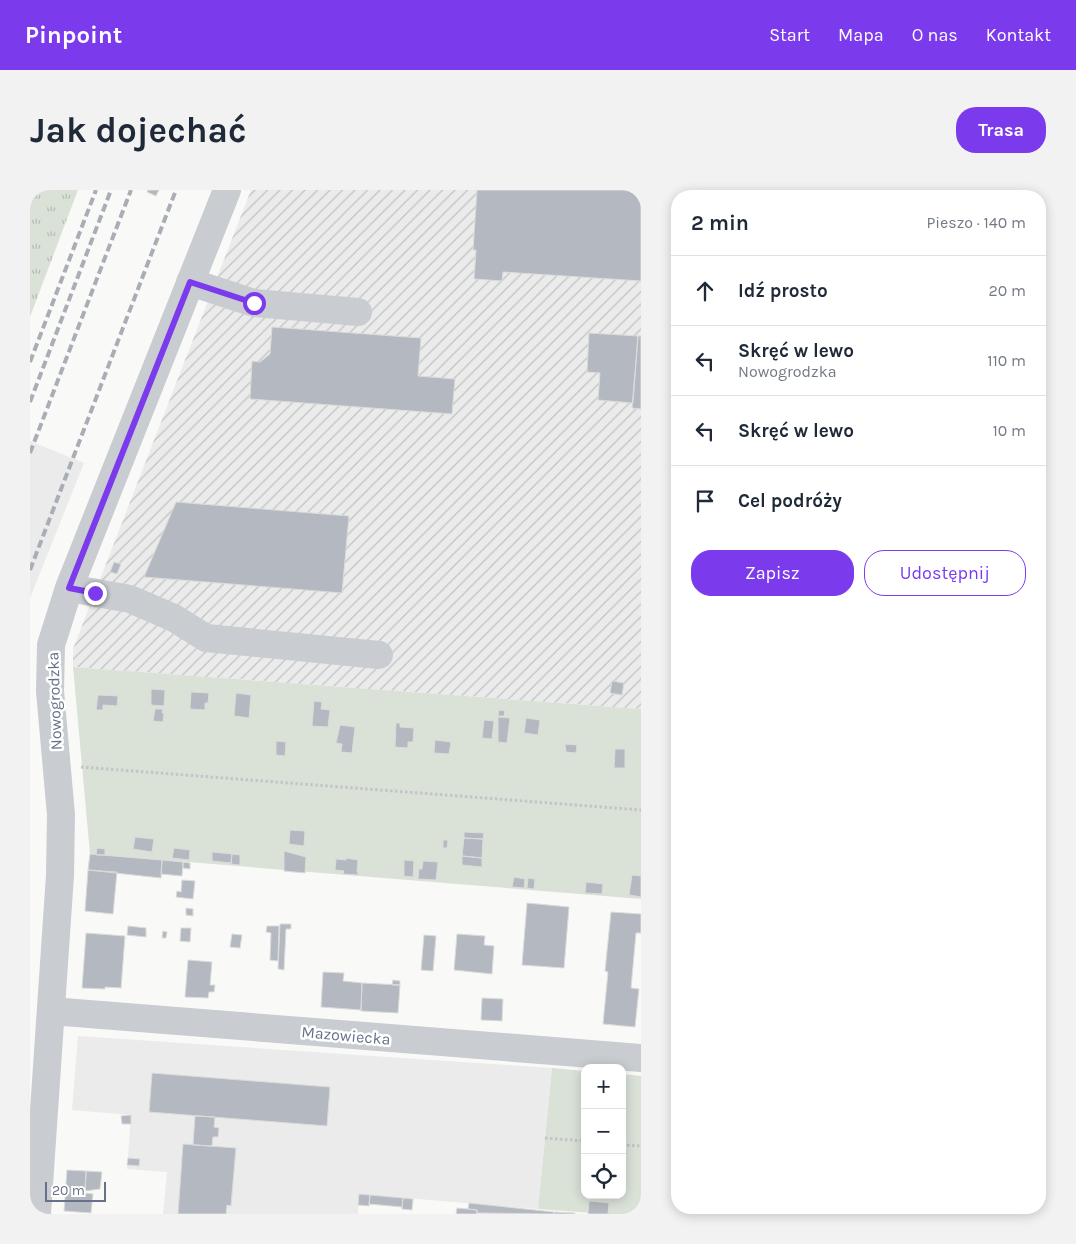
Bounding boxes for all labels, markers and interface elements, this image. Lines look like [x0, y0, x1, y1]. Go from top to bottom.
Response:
text: Pinpoint [25, 21, 122, 49]
text: Start [769, 24, 810, 46]
text: Mapa [838, 24, 884, 46]
text: O nas [912, 24, 958, 46]
text: Kontakt [986, 24, 1051, 46]
button: Trasa [956, 107, 1046, 153]
text: Jak dojechać [30, 110, 246, 151]
text: 2 min [691, 211, 749, 235]
text: Pieszo · 140 m [926, 213, 1026, 232]
icon: ahead [691, 277, 719, 305]
text: Idź prosto [738, 280, 828, 302]
text: 20 m [988, 281, 1026, 300]
route start [243, 292, 266, 315]
text: Skręć w lewo [738, 340, 854, 362]
icon: left [691, 347, 719, 375]
text: 110 m [987, 351, 1026, 370]
text: Nowogrodzka [738, 362, 836, 381]
icon: left [691, 417, 719, 445]
text: Skręć w lewo [738, 420, 854, 442]
text: 10 m [992, 421, 1026, 440]
icon: arrive [691, 487, 719, 515]
text: Cel podróży [738, 490, 842, 512]
button: Zapisz [691, 550, 854, 596]
button: Udostępnij [864, 550, 1026, 596]
route end [84, 582, 107, 605]
street label: Nowogrodzka [43, 651, 66, 751]
street label: Mazowiecka [301, 1022, 391, 1049]
map controls [581, 1064, 626, 1199]
button: + [581, 1064, 626, 1109]
button: − [581, 1109, 626, 1154]
button: locate [581, 1154, 626, 1199]
scale bar [45, 1179, 106, 1202]
text: 20 m [52, 1182, 85, 1199]

